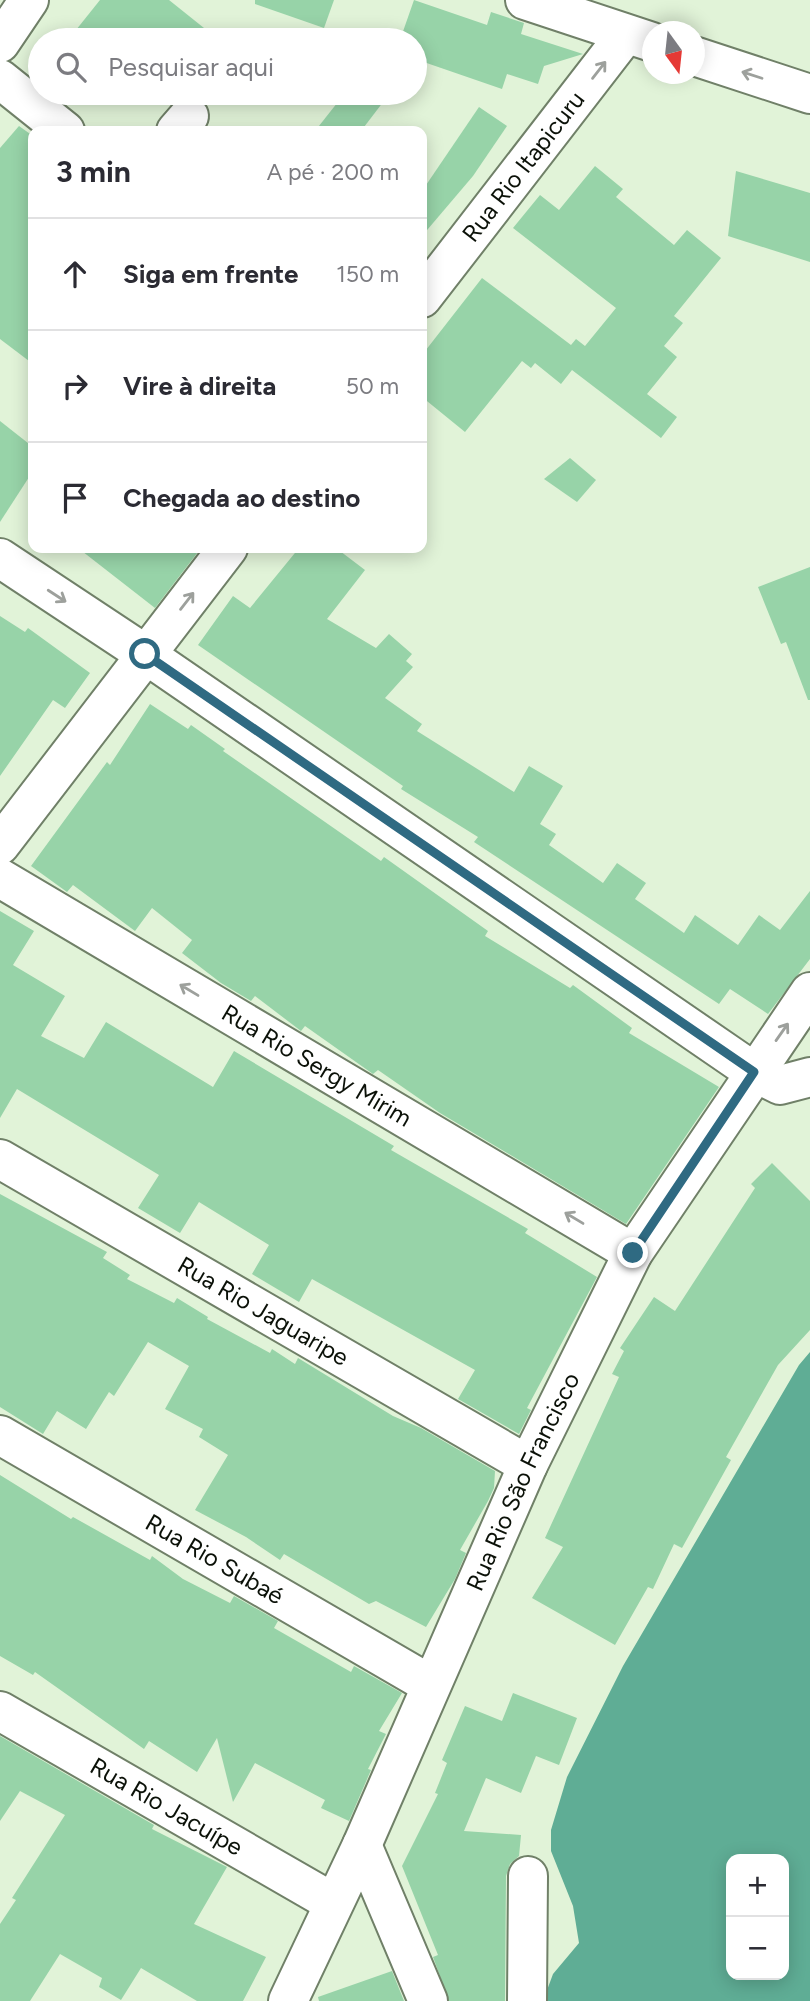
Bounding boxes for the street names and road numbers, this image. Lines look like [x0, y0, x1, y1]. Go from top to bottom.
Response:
street label: Rua Rio Itapicuru [456, 85, 590, 247]
street label: Rua Rio Sergy Mirim [217, 998, 417, 1133]
street label: Rua Rio Jaguaripe [173, 1250, 354, 1372]
street label: Rua Rio São Francisco [460, 1368, 585, 1595]
street label: Rua Rio Subaé [141, 1508, 289, 1610]
street label: Rua Rio Jacuípe [85, 1751, 248, 1862]

